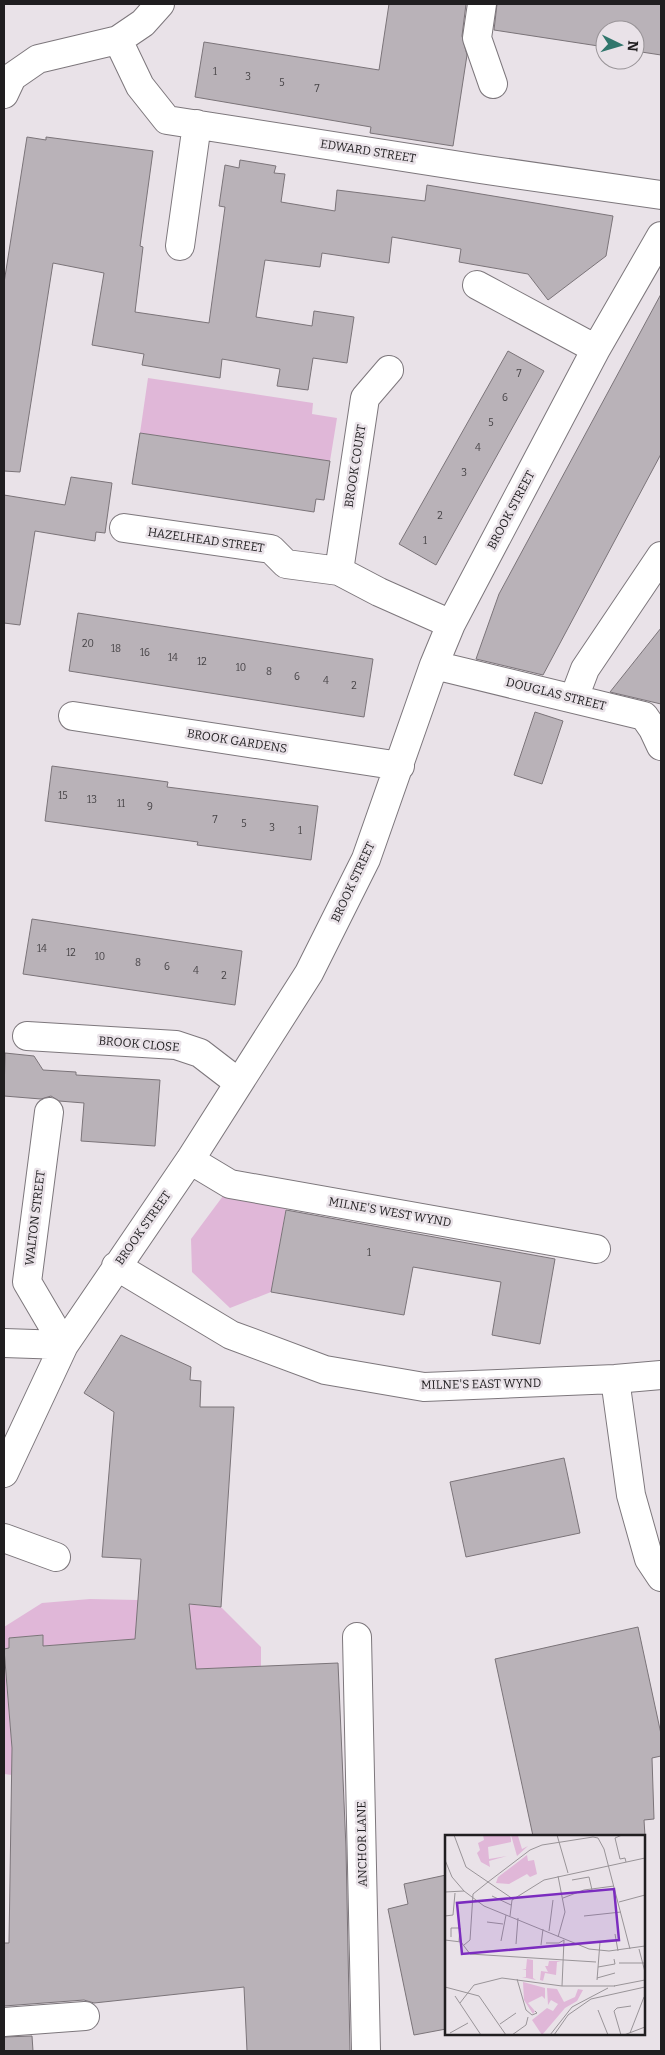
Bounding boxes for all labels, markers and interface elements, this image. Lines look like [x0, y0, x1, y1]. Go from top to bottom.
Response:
north arrow [595, 20, 645, 70]
text: N [623, 40, 641, 52]
house number: 1 [213, 66, 217, 78]
house number: 3 [245, 71, 251, 83]
house number: 5 [279, 77, 285, 89]
house number: 7 [314, 83, 320, 95]
street label: EDWARD STREET [319, 137, 417, 165]
house number: 7 [516, 368, 522, 380]
house number: 6 [502, 392, 508, 404]
house number: 5 [488, 417, 494, 429]
street label: BROOK COURT [342, 424, 368, 508]
house number: 4 [475, 442, 481, 454]
house number: 3 [461, 467, 467, 479]
street label: BROOK STREET [484, 468, 538, 552]
house number: 2 [437, 510, 443, 522]
street label: HAZELHEAD STREET [147, 525, 265, 555]
house number: 1 [423, 535, 427, 547]
house number: 20 [82, 638, 94, 650]
house number: 18 [111, 643, 121, 655]
house number: 16 [140, 647, 150, 659]
house number: 14 [168, 652, 178, 664]
house number: 12 [197, 656, 207, 668]
house number: 10 [236, 662, 246, 674]
house number: 8 [266, 666, 272, 678]
house number: 6 [294, 671, 300, 683]
house number: 4 [323, 675, 329, 687]
street label: DOUGLAS STREET [505, 675, 607, 713]
house number: 2 [351, 680, 357, 692]
street label: BROOK GARDENS [186, 726, 288, 756]
house number: 15 [58, 790, 68, 802]
house number: 13 [87, 794, 97, 806]
house number: 11 [117, 798, 125, 810]
house number: 9 [147, 801, 153, 813]
house number: 7 [212, 814, 218, 826]
house number: 5 [241, 818, 247, 830]
house number: 3 [269, 822, 275, 834]
house number: 1 [298, 825, 302, 837]
street label: BROOK STREET [328, 840, 378, 924]
house number: 14 [37, 943, 47, 955]
house number: 12 [66, 947, 76, 959]
house number: 10 [95, 951, 105, 963]
house number: 8 [135, 957, 141, 969]
house number: 6 [164, 961, 170, 973]
house number: 4 [193, 965, 199, 977]
house number: 2 [221, 970, 227, 982]
street label: BROOK CLOSE [98, 1033, 180, 1055]
street label: WALTON STREET [22, 1170, 48, 1266]
street label: BROOK STREET [112, 1188, 174, 1268]
street label: MILNE'S WEST WYND [328, 1194, 452, 1230]
house number: 1 [367, 1247, 371, 1259]
street label: MILNE'S EAST WYND [421, 1376, 541, 1392]
street label: ANCHOR LANE [354, 1801, 370, 1887]
inset map [445, 1835, 645, 2035]

